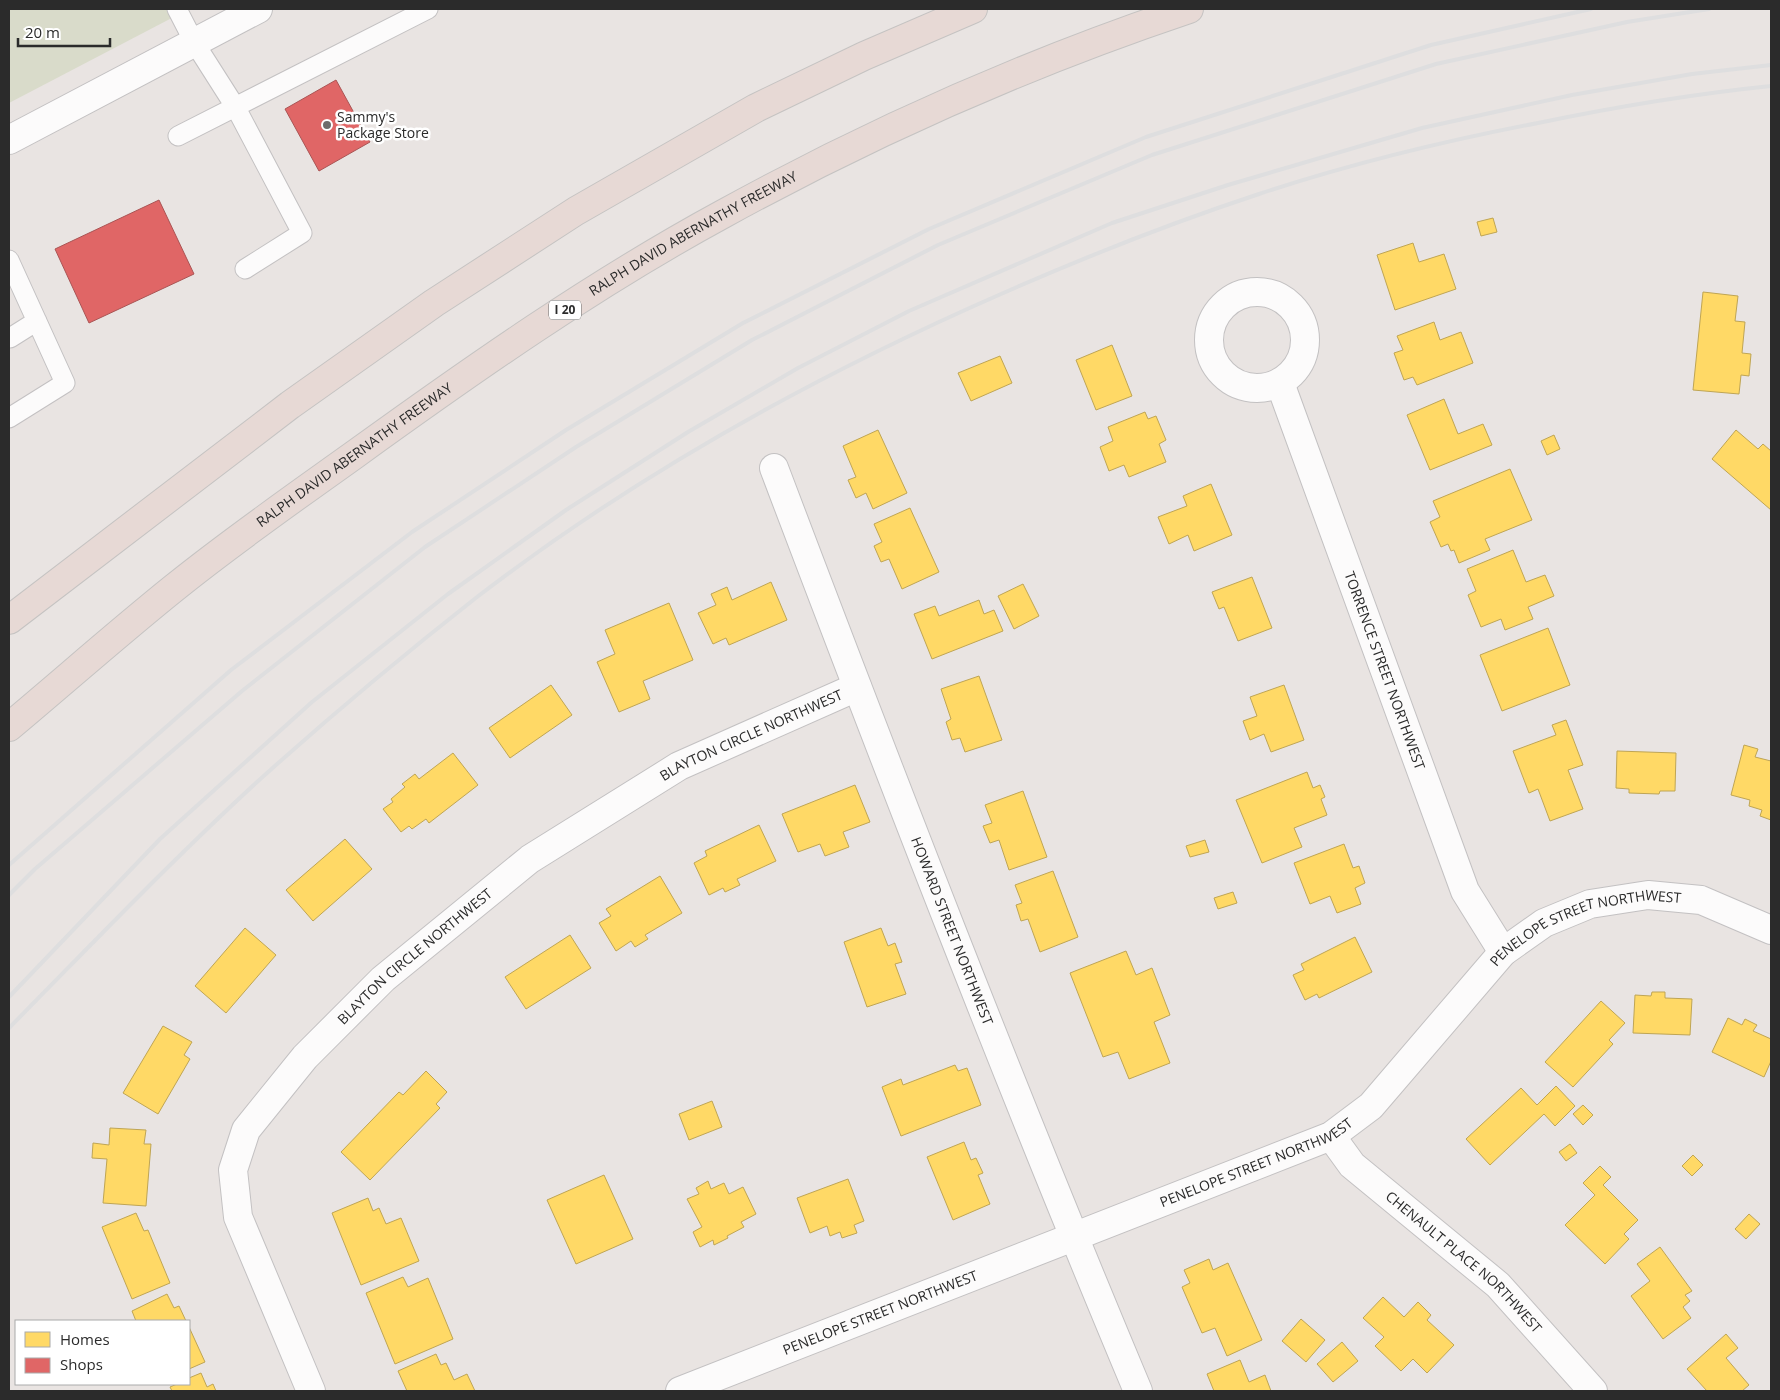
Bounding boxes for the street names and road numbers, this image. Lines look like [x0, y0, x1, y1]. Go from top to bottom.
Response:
street label: RALPH DAVID ABERNATHY FREEWAY [585, 166, 800, 300]
road number: I 20 [549, 300, 581, 320]
street label: RALPH DAVID ABERNATHY FREEWAY [252, 378, 456, 531]
street label: TORRENCE STREET NORTHWEST [1340, 569, 1430, 772]
street label: BLAYTON CIRCLE NORTHWEST [656, 685, 846, 785]
street label: HOWARD STREET NORTHWEST [907, 834, 998, 1028]
street label: BLAYTON CIRCLE NORTHWEST [333, 884, 496, 1028]
street label: PENELOPE STREET NORTHWEST [1485, 885, 1682, 970]
street label: PENELOPE STREET NORTHWEST [1157, 1113, 1356, 1211]
street label: CHENAULT PLACE NORTHWEST [1382, 1187, 1547, 1337]
street label: PENELOPE STREET NORTHWEST [780, 1265, 980, 1359]

